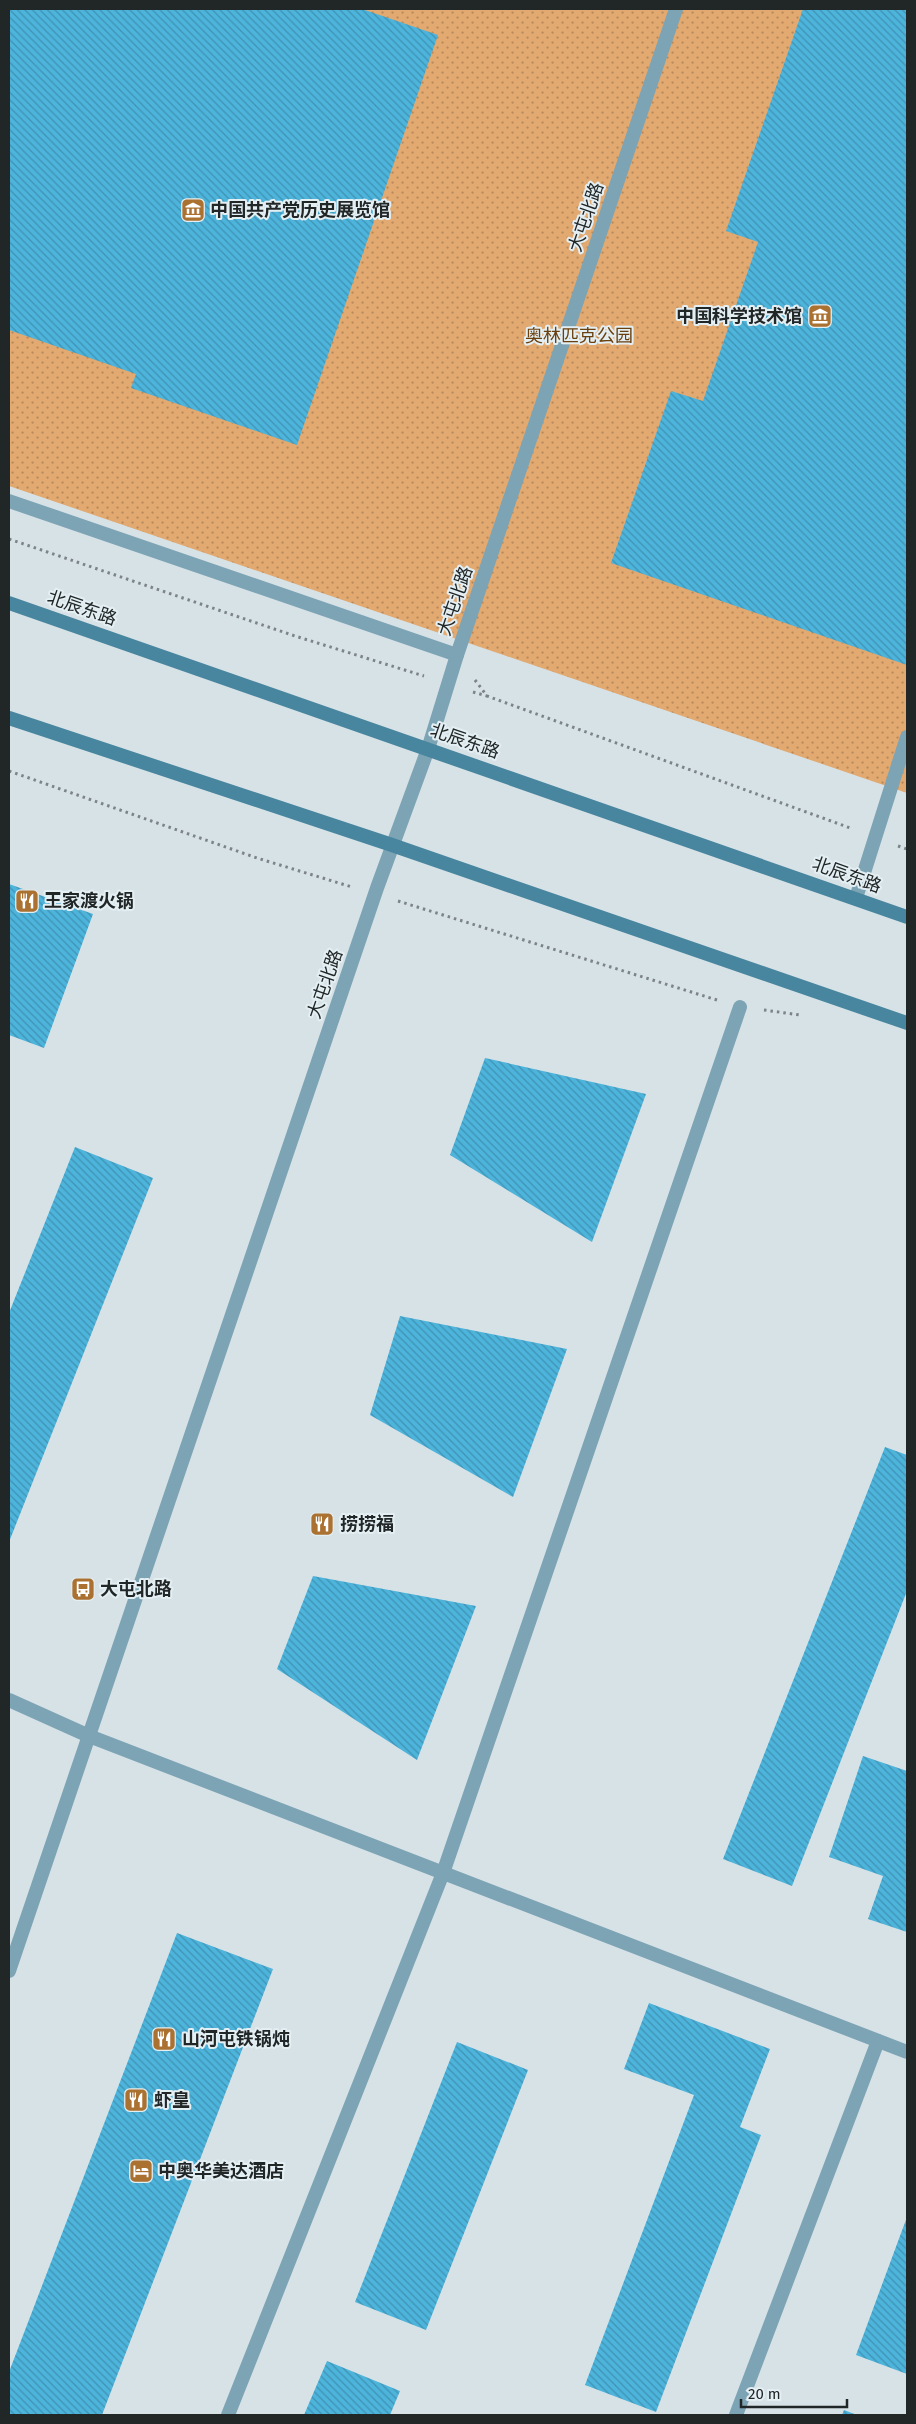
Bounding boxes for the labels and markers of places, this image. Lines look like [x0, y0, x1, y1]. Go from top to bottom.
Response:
museum icon: 中国共产党历史展览馆 [180, 197, 206, 223]
place label: 中国共产党历史展览馆 [210, 199, 390, 221]
museum icon: 中国科学技术馆 [807, 303, 833, 329]
place label: 中国科学技术馆 [676, 305, 802, 327]
restaurant icon: 王家渡火锅 [14, 888, 40, 914]
place label: 王家渡火锅 [44, 890, 134, 912]
restaurant icon: 捞捞福 [309, 1511, 335, 1537]
place label: 捞捞福 [340, 1513, 394, 1535]
bus stop icon: 大屯北路 [70, 1576, 96, 1602]
place label: 大屯北路 [100, 1578, 172, 1600]
restaurant icon: 山河屯铁锅炖 [151, 2026, 177, 2052]
place label: 山河屯铁锅炖 [182, 2028, 290, 2050]
restaurant icon: 虾皇 [123, 2087, 149, 2113]
place label: 虾皇 [154, 2089, 190, 2111]
hotel icon: 中奥华美达酒店 [128, 2158, 154, 2184]
place label: 中奥华美达酒店 [158, 2160, 284, 2182]

